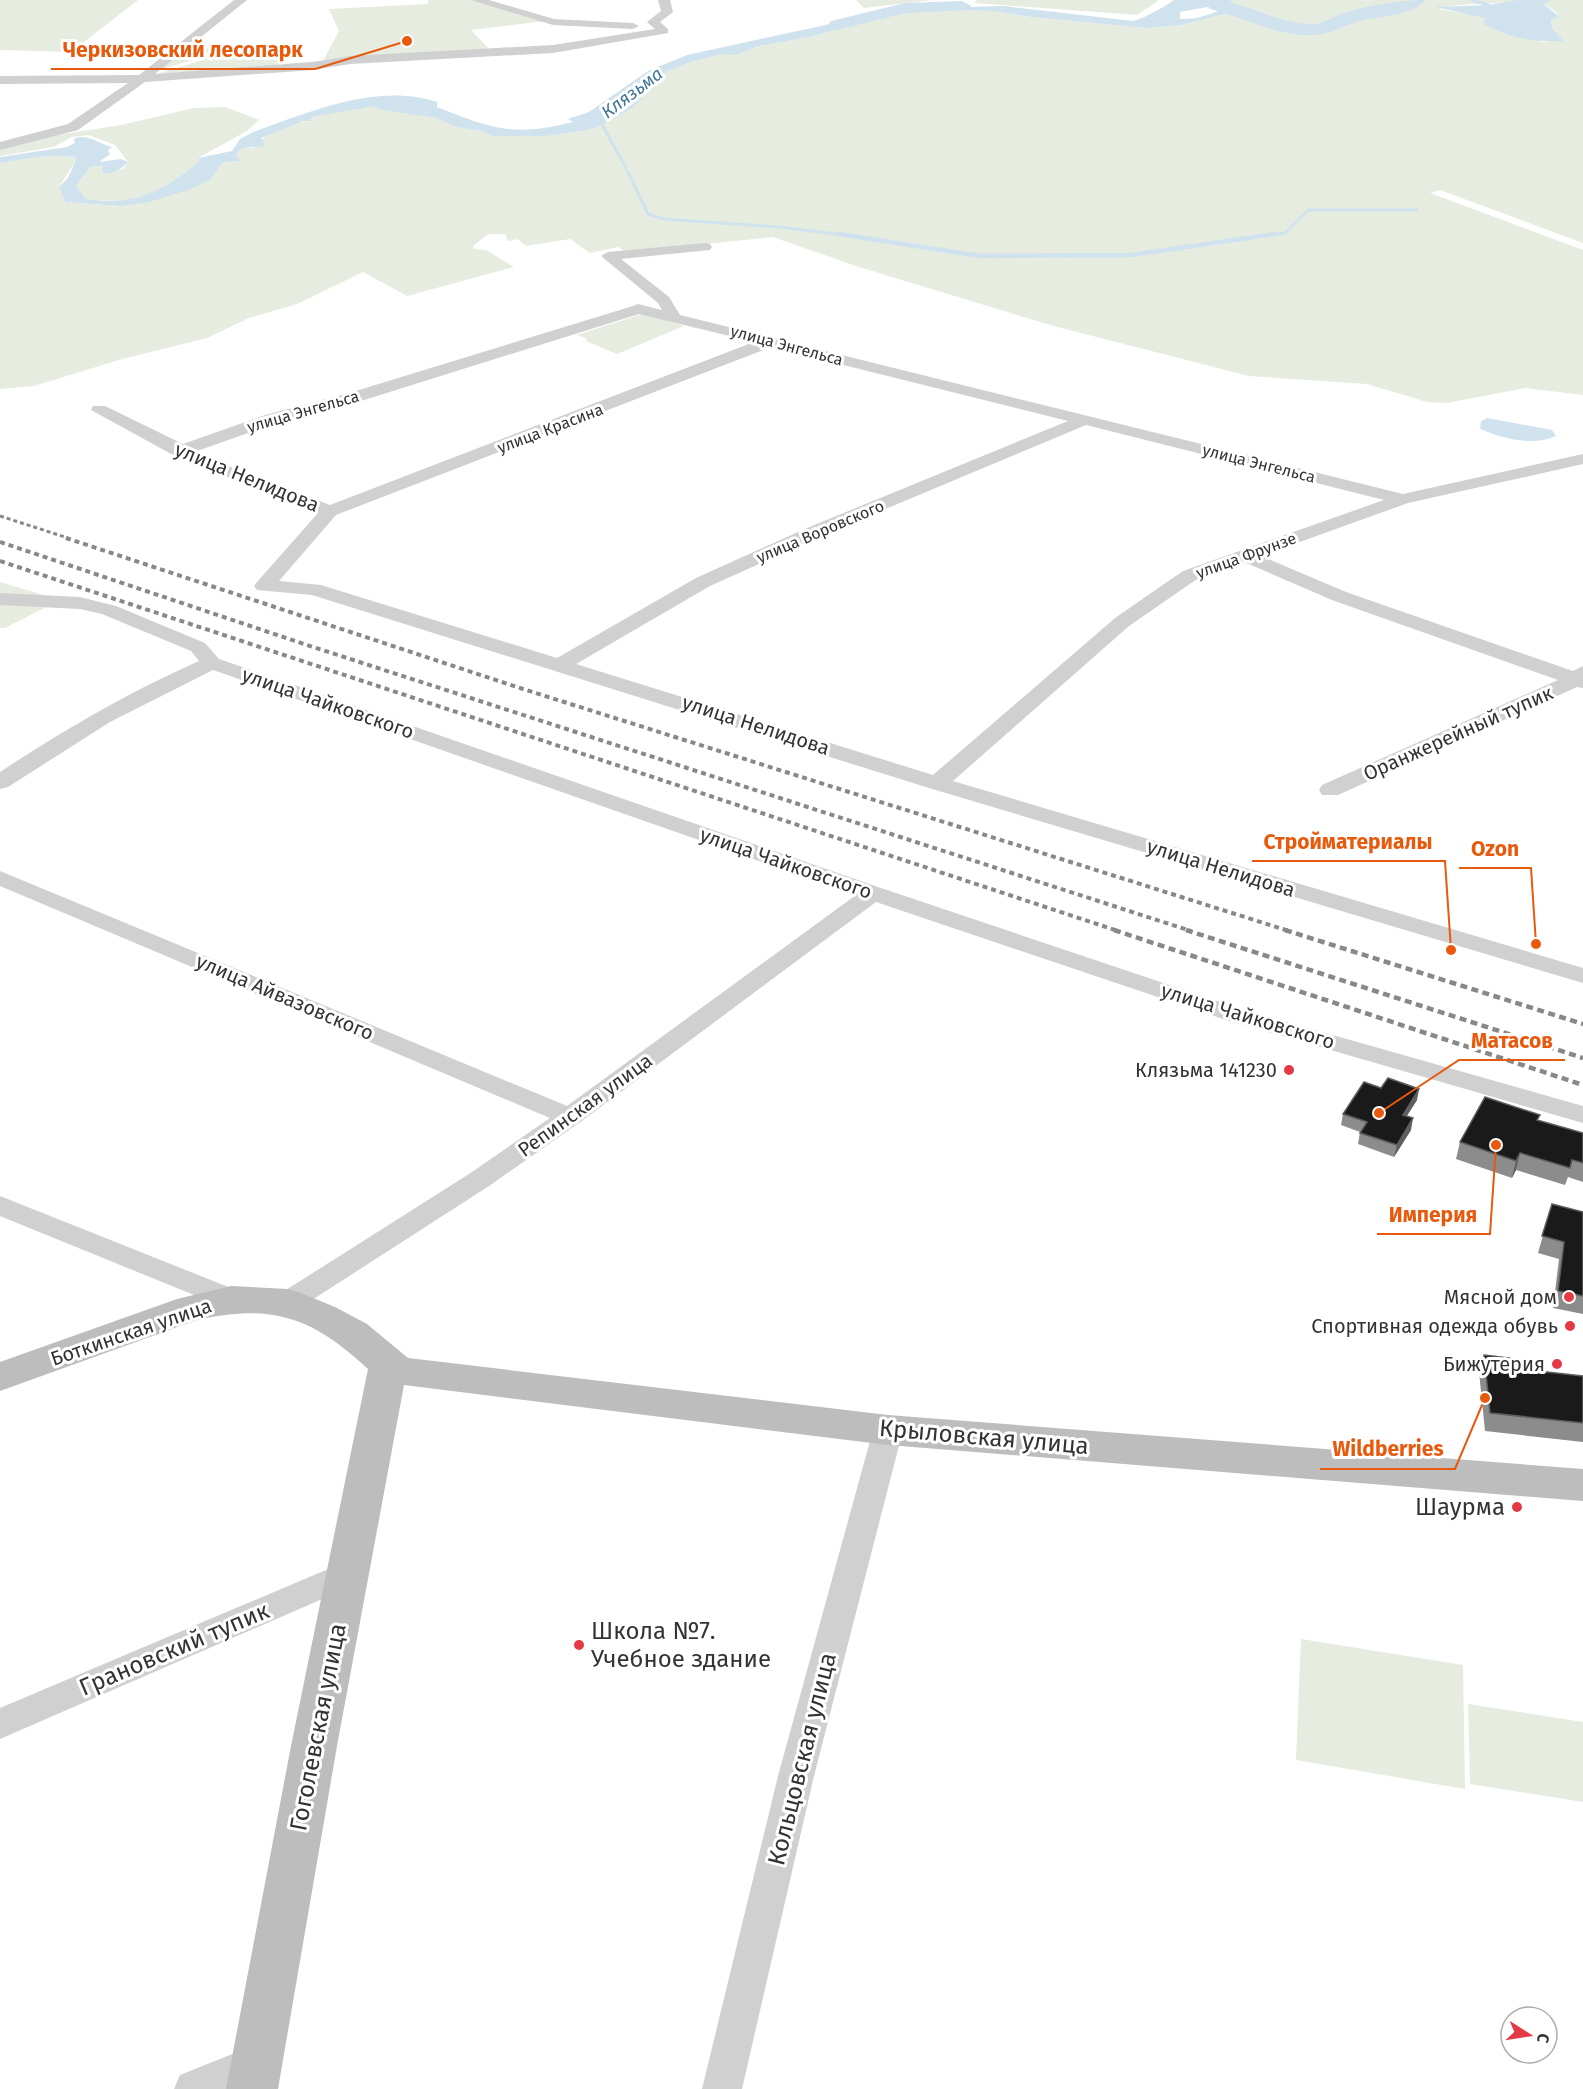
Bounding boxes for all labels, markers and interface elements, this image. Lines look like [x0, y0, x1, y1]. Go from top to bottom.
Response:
callout: Черкизовский лесопарк [51, 30, 315, 69]
text: Черкизовский лесопарк [63, 37, 303, 63]
water label: Клязьма [597, 63, 667, 123]
street label: улица Энгельса [729, 321, 845, 370]
street label: улица Энгельса [245, 386, 361, 437]
street label: улица Красина [495, 400, 606, 457]
street label: улица Нелидова [171, 437, 323, 517]
street label: улица Энгельса [1201, 440, 1317, 487]
street label: улица Воровского [754, 496, 887, 567]
street label: улица Фрунзе [1193, 529, 1299, 582]
street label: улица Чайковского [239, 662, 417, 744]
street label: Оранжерейный тупик [1359, 680, 1557, 786]
street label: улица Нелидова [679, 690, 833, 760]
street label: улица Чайковского [697, 822, 875, 904]
callout: Стройматериалы [1252, 822, 1445, 861]
text: Стройматериалы [1264, 829, 1432, 855]
callout: Ozon [1459, 829, 1531, 868]
street label: улица Нелидова [1144, 834, 1298, 902]
text: Ozon [1471, 836, 1519, 862]
street label: улица Айвазовского [193, 949, 377, 1045]
street label: улица Чайковского [1158, 978, 1338, 1054]
callout: Матасов [1459, 1021, 1565, 1060]
text: Матасов [1471, 1028, 1553, 1054]
street label: Репинская улица [513, 1048, 657, 1162]
place label: Клязьма 141230 [1135, 1058, 1277, 1082]
marker: Клязьма 141230 [1282, 1063, 1296, 1077]
callout: Империя [1377, 1195, 1490, 1234]
text: Империя [1389, 1202, 1477, 1228]
place label: Мясной дом [1444, 1285, 1557, 1309]
marker: Мясной дом [1562, 1290, 1576, 1304]
street label: Боткинская улица [47, 1293, 215, 1371]
place label: Спортивная одежда обувь [1311, 1314, 1558, 1338]
marker: Спортивная одежда обувь [1563, 1319, 1577, 1333]
place label: Бижутерия [1443, 1352, 1545, 1376]
marker: Бижутерия [1550, 1357, 1564, 1371]
street label: Крыловская улица [878, 1414, 1090, 1460]
callout: Wildberries [1320, 1430, 1455, 1469]
text: Wildberries [1332, 1436, 1444, 1462]
place label: Шаурма [1415, 1493, 1505, 1521]
marker: Шаурма [1510, 1500, 1524, 1514]
street label: Грановский тупик [75, 1596, 274, 1702]
place label: Школа №7. Учебное здание [591, 1617, 771, 1673]
street label: Гоголевская улица [284, 1621, 352, 1833]
marker: Школа №7. Учебное здание [572, 1638, 586, 1652]
street label: Кольцовская улица [762, 1650, 842, 1868]
north arrow [1499, 2005, 1559, 2065]
text: С [1533, 2032, 1553, 2045]

